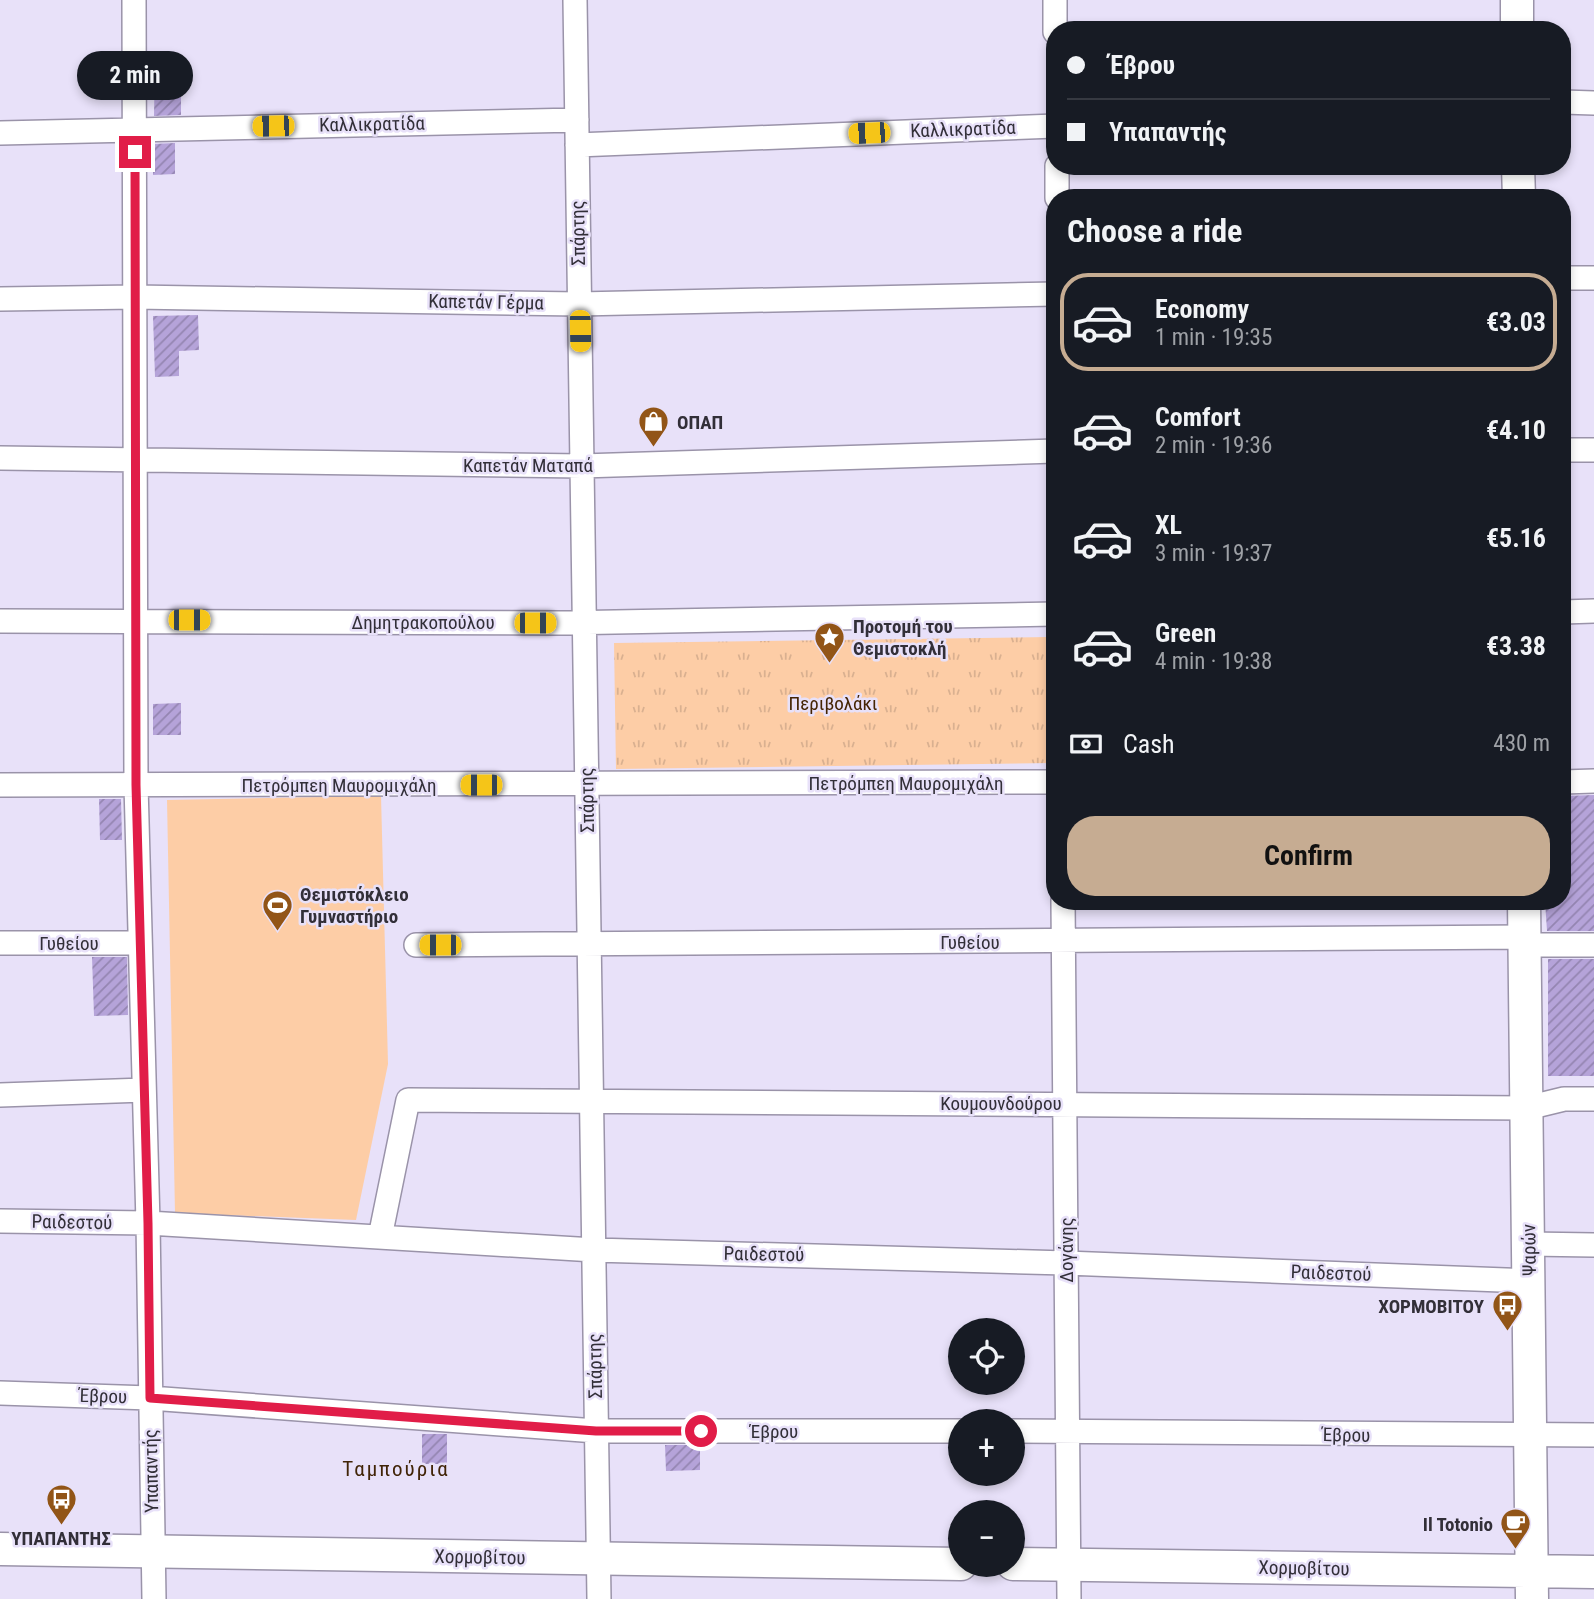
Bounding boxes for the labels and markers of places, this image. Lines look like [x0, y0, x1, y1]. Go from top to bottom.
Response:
shop icon: ΟΠΑΠ [637, 405, 671, 449]
place label: ΟΠΑΠ [677, 411, 723, 434]
place label: Προτομή του Θεμιστοκλή [853, 615, 953, 660]
place icon: Προτομή του Θεμιστοκλή [813, 620, 847, 664]
place label: Θεμιστόκλειο Γυμναστήριο [300, 883, 409, 928]
sports icon: Θεμιστόκλειο Γυμναστήριο [260, 888, 294, 932]
bus stop icon: ΧΟΡΜΟΒΙΤΟΥ [1490, 1289, 1524, 1333]
place label: ΧΟΡΜΟΒΙΤΟΥ [1378, 1295, 1485, 1318]
bus stop icon: ΥΠΑΠΑΝΤΗΣ [44, 1482, 78, 1526]
cafe icon: Il Totonio [1499, 1507, 1533, 1551]
place label: Il Totonio [1423, 1513, 1493, 1536]
place label: ΥΠΑΠΑΝΤΗΣ [11, 1527, 111, 1550]

